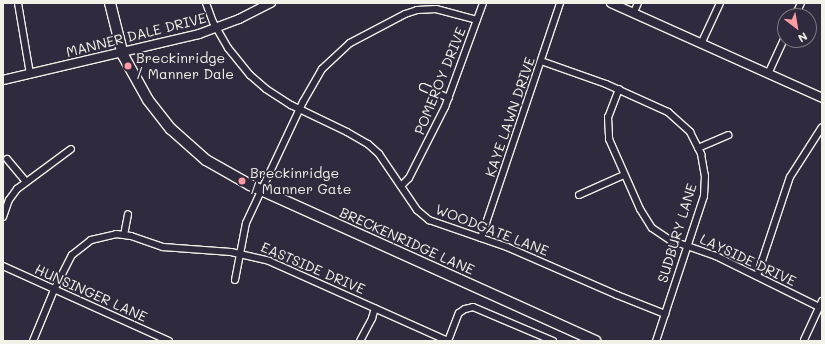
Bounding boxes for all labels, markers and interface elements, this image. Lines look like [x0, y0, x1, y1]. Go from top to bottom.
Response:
north arrow [777, 8, 817, 48]
street label: MANNER DALE DRIVE [64, 9, 208, 61]
street label: POMEROY DRIVE [411, 25, 469, 137]
text: N [795, 29, 810, 46]
place label: Breckinridge / Manner Dale [136, 50, 234, 82]
street label: KAYE LAWN DRIVE [482, 55, 538, 179]
marker: Breckinridge / Manner Dale [123, 61, 133, 71]
place label: Breckinridge / Manner Gate [250, 165, 351, 198]
marker: Breckinridge / Manner Gate [237, 176, 247, 186]
street label: SUDBURY LANE [654, 181, 700, 285]
street label: WOODGATE LANE [433, 201, 551, 259]
street label: BRECKENRIDGE LANE [337, 204, 477, 278]
street label: LAYSIDE DRIVE [697, 230, 799, 290]
street label: EASTSIDE DRIVE [259, 239, 367, 297]
street label: HUNSINGER LANE [32, 261, 150, 325]

